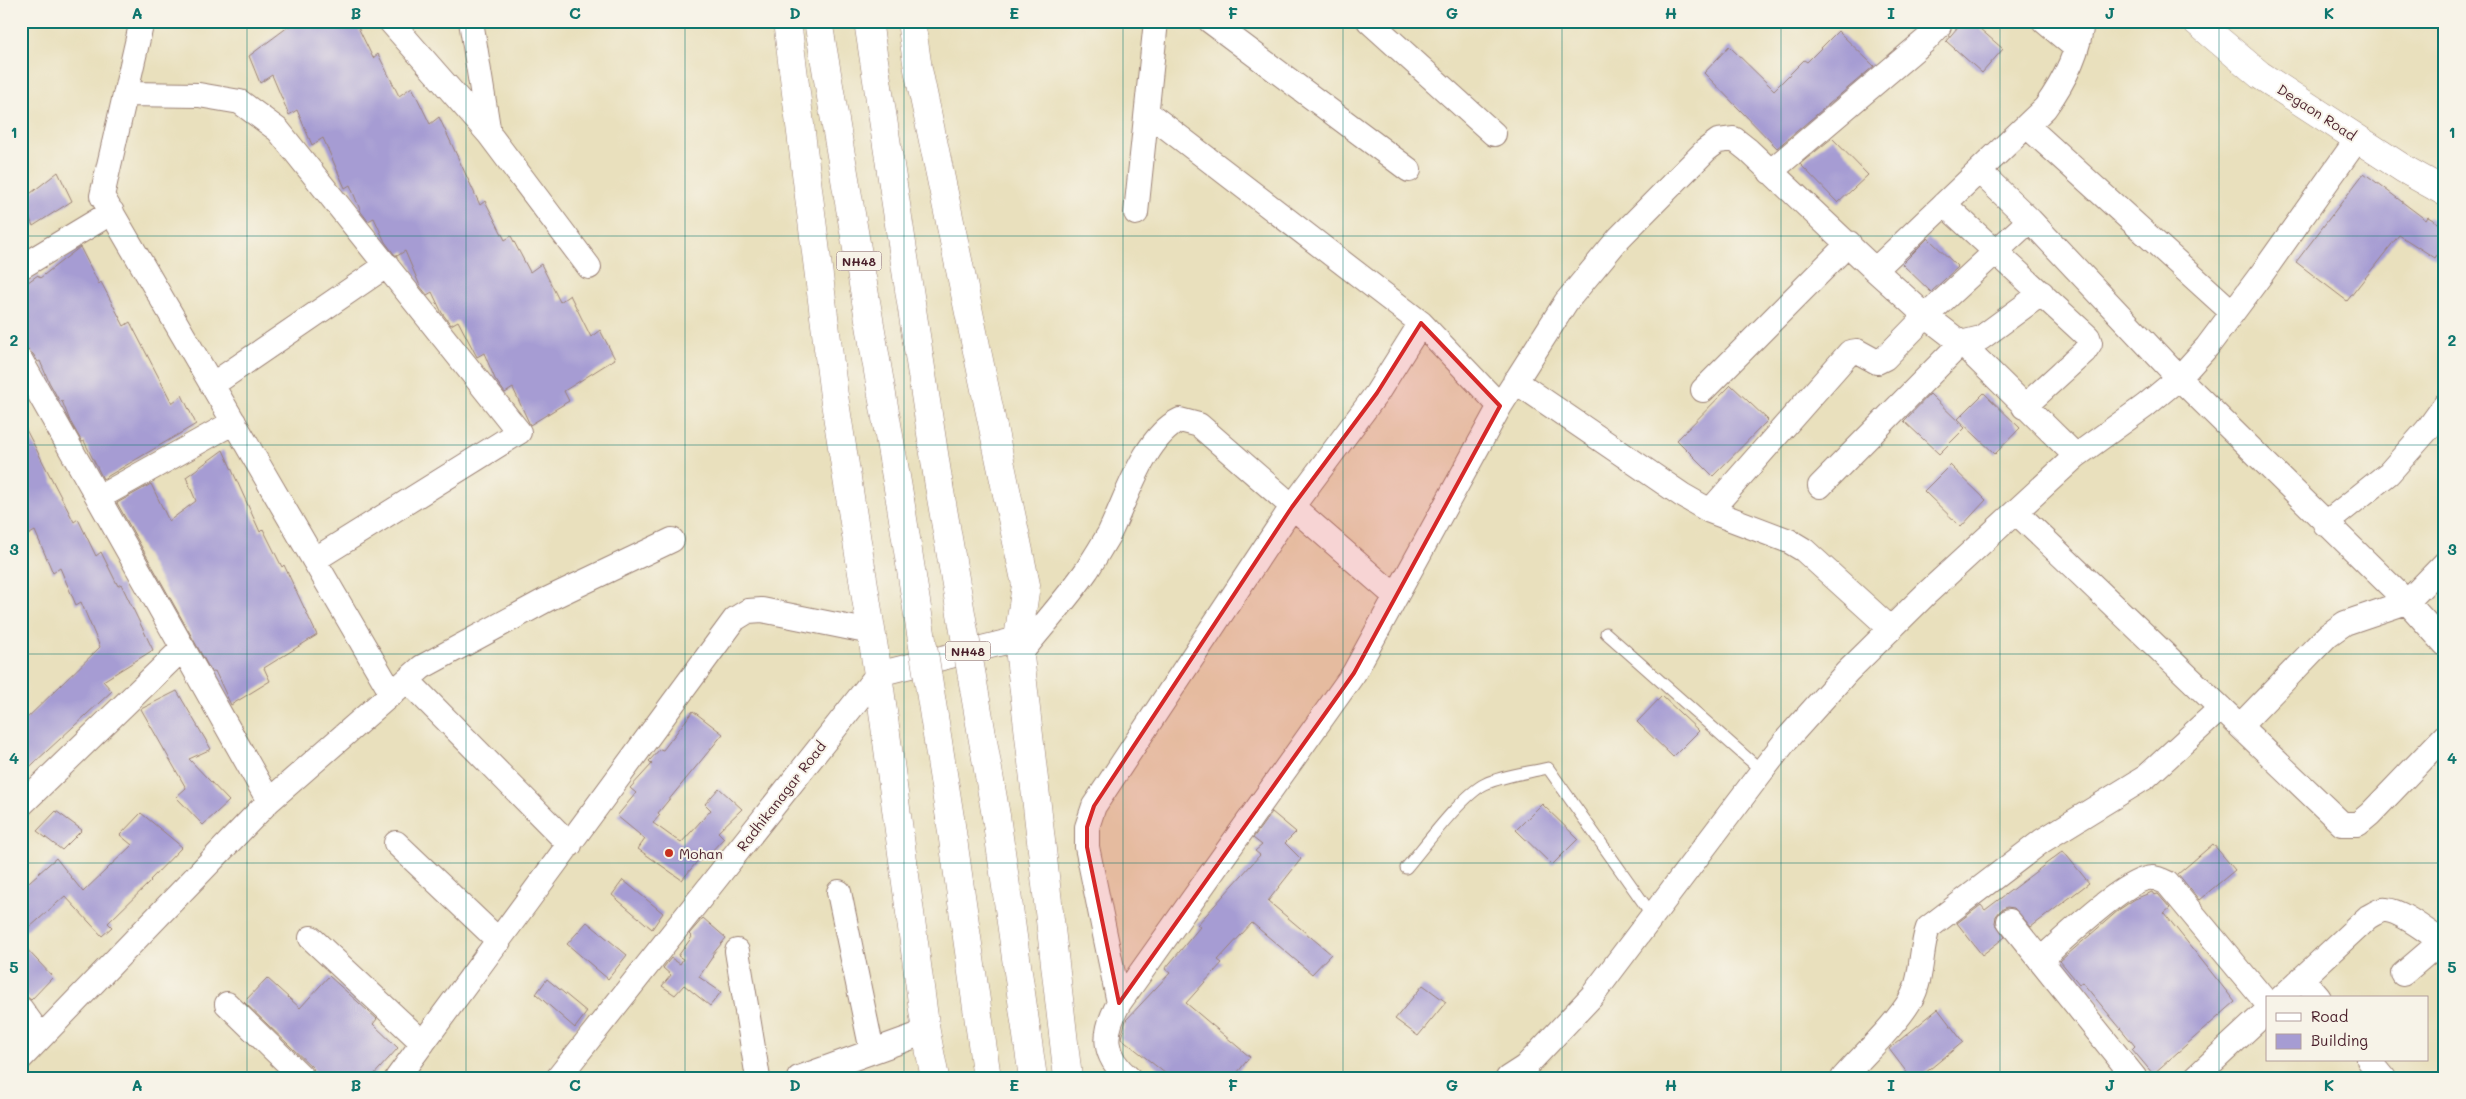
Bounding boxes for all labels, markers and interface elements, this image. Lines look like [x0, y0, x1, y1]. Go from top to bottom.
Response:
text: A [131, 2, 143, 23]
text: B [351, 2, 361, 23]
text: C [569, 2, 581, 23]
text: D [789, 2, 801, 23]
text: E [1009, 2, 1019, 23]
text: F [1228, 2, 1238, 23]
text: G [1446, 2, 1458, 23]
text: H [1665, 2, 1677, 23]
text: I [1887, 2, 1895, 23]
text: J [2105, 2, 2115, 23]
text: K [2324, 2, 2334, 23]
street label: Degaon Road [2274, 79, 2360, 145]
text: 1 [10, 121, 18, 142]
text: 1 [2448, 121, 2456, 142]
road number: NH48 [836, 252, 882, 270]
text: 2 [10, 329, 19, 350]
text: 2 [2448, 329, 2457, 350]
text: 3 [9, 538, 19, 559]
text: 3 [2447, 538, 2457, 559]
road number: NH48 [946, 641, 990, 660]
street label: Radhikanagar Road [732, 737, 830, 855]
text: 4 [9, 747, 19, 768]
text: 4 [2447, 747, 2457, 768]
place label: Mohan [679, 844, 723, 863]
marker: Mohan [663, 847, 675, 859]
text: 5 [9, 956, 19, 977]
text: 5 [2447, 956, 2457, 977]
legend [2266, 996, 2428, 1062]
text: Road [2311, 1006, 2348, 1026]
text: Building [2311, 1030, 2368, 1050]
text: A [131, 1074, 143, 1095]
text: B [351, 1074, 361, 1095]
text: C [569, 1074, 581, 1095]
text: D [789, 1074, 801, 1095]
text: E [1009, 1074, 1019, 1095]
text: F [1228, 1074, 1238, 1095]
text: G [1446, 1074, 1458, 1095]
text: H [1665, 1074, 1677, 1095]
text: I [1887, 1074, 1895, 1095]
text: J [2105, 1074, 2115, 1095]
text: K [2324, 1074, 2334, 1095]

